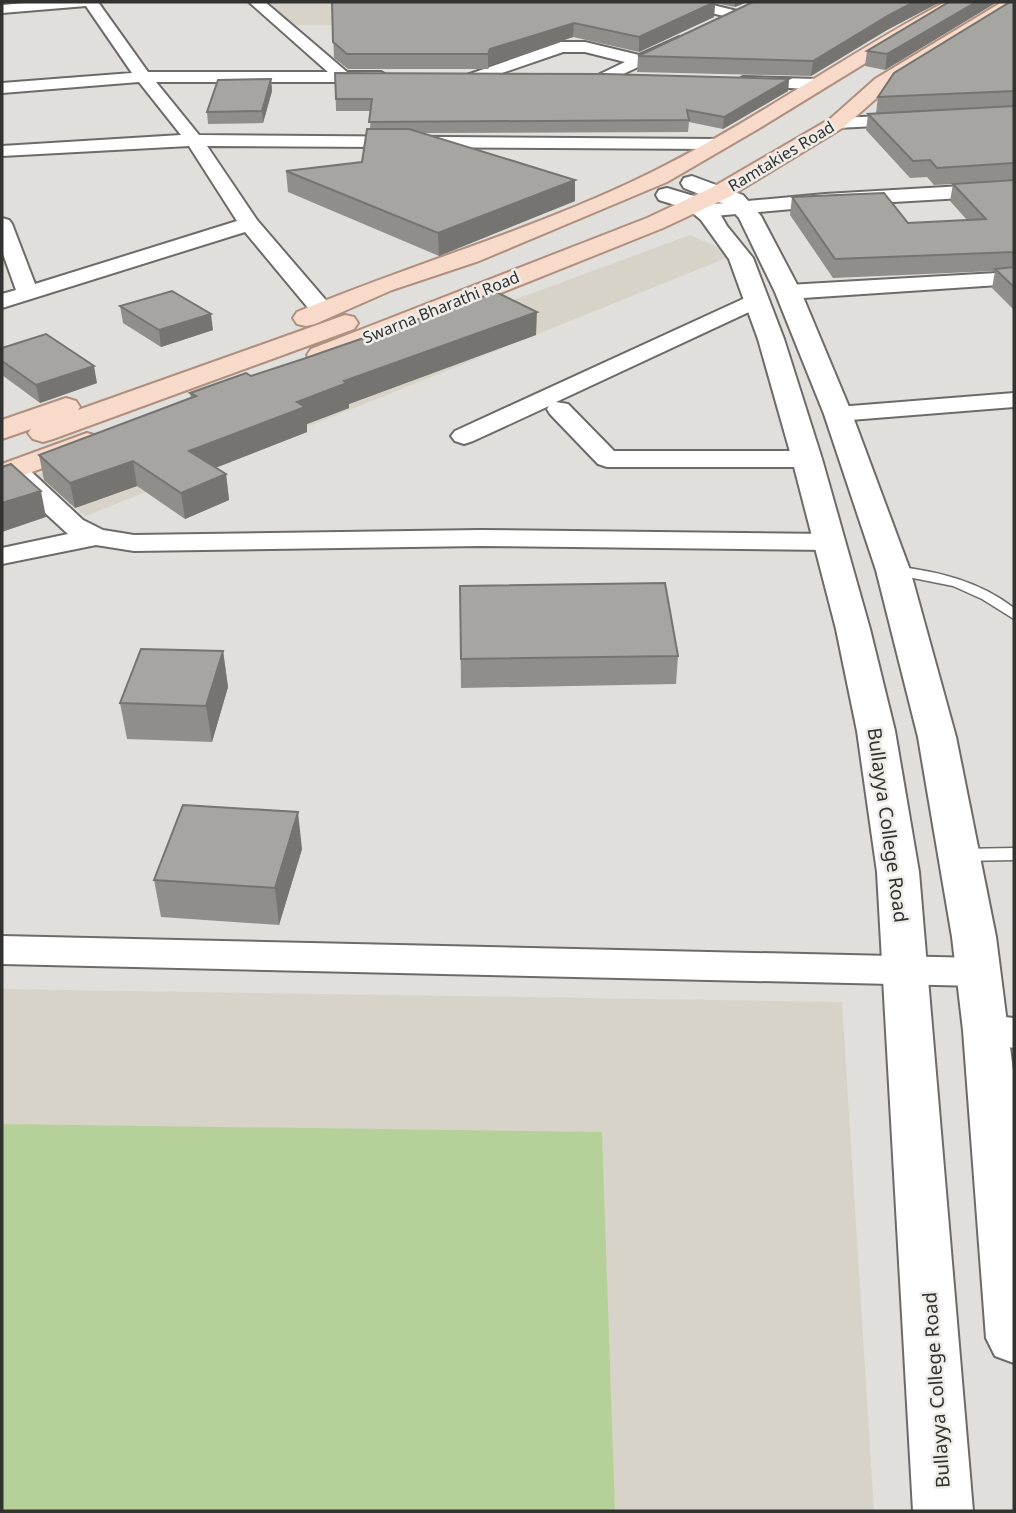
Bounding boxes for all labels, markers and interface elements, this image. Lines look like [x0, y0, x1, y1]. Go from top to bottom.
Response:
street label: Ramtakies Road [724, 116, 838, 196]
street label: Swarna Bharathi Road [360, 266, 522, 348]
street label: Bullayya College Road [861, 726, 915, 924]
street label: Bullayya College Road [916, 1291, 956, 1489]

